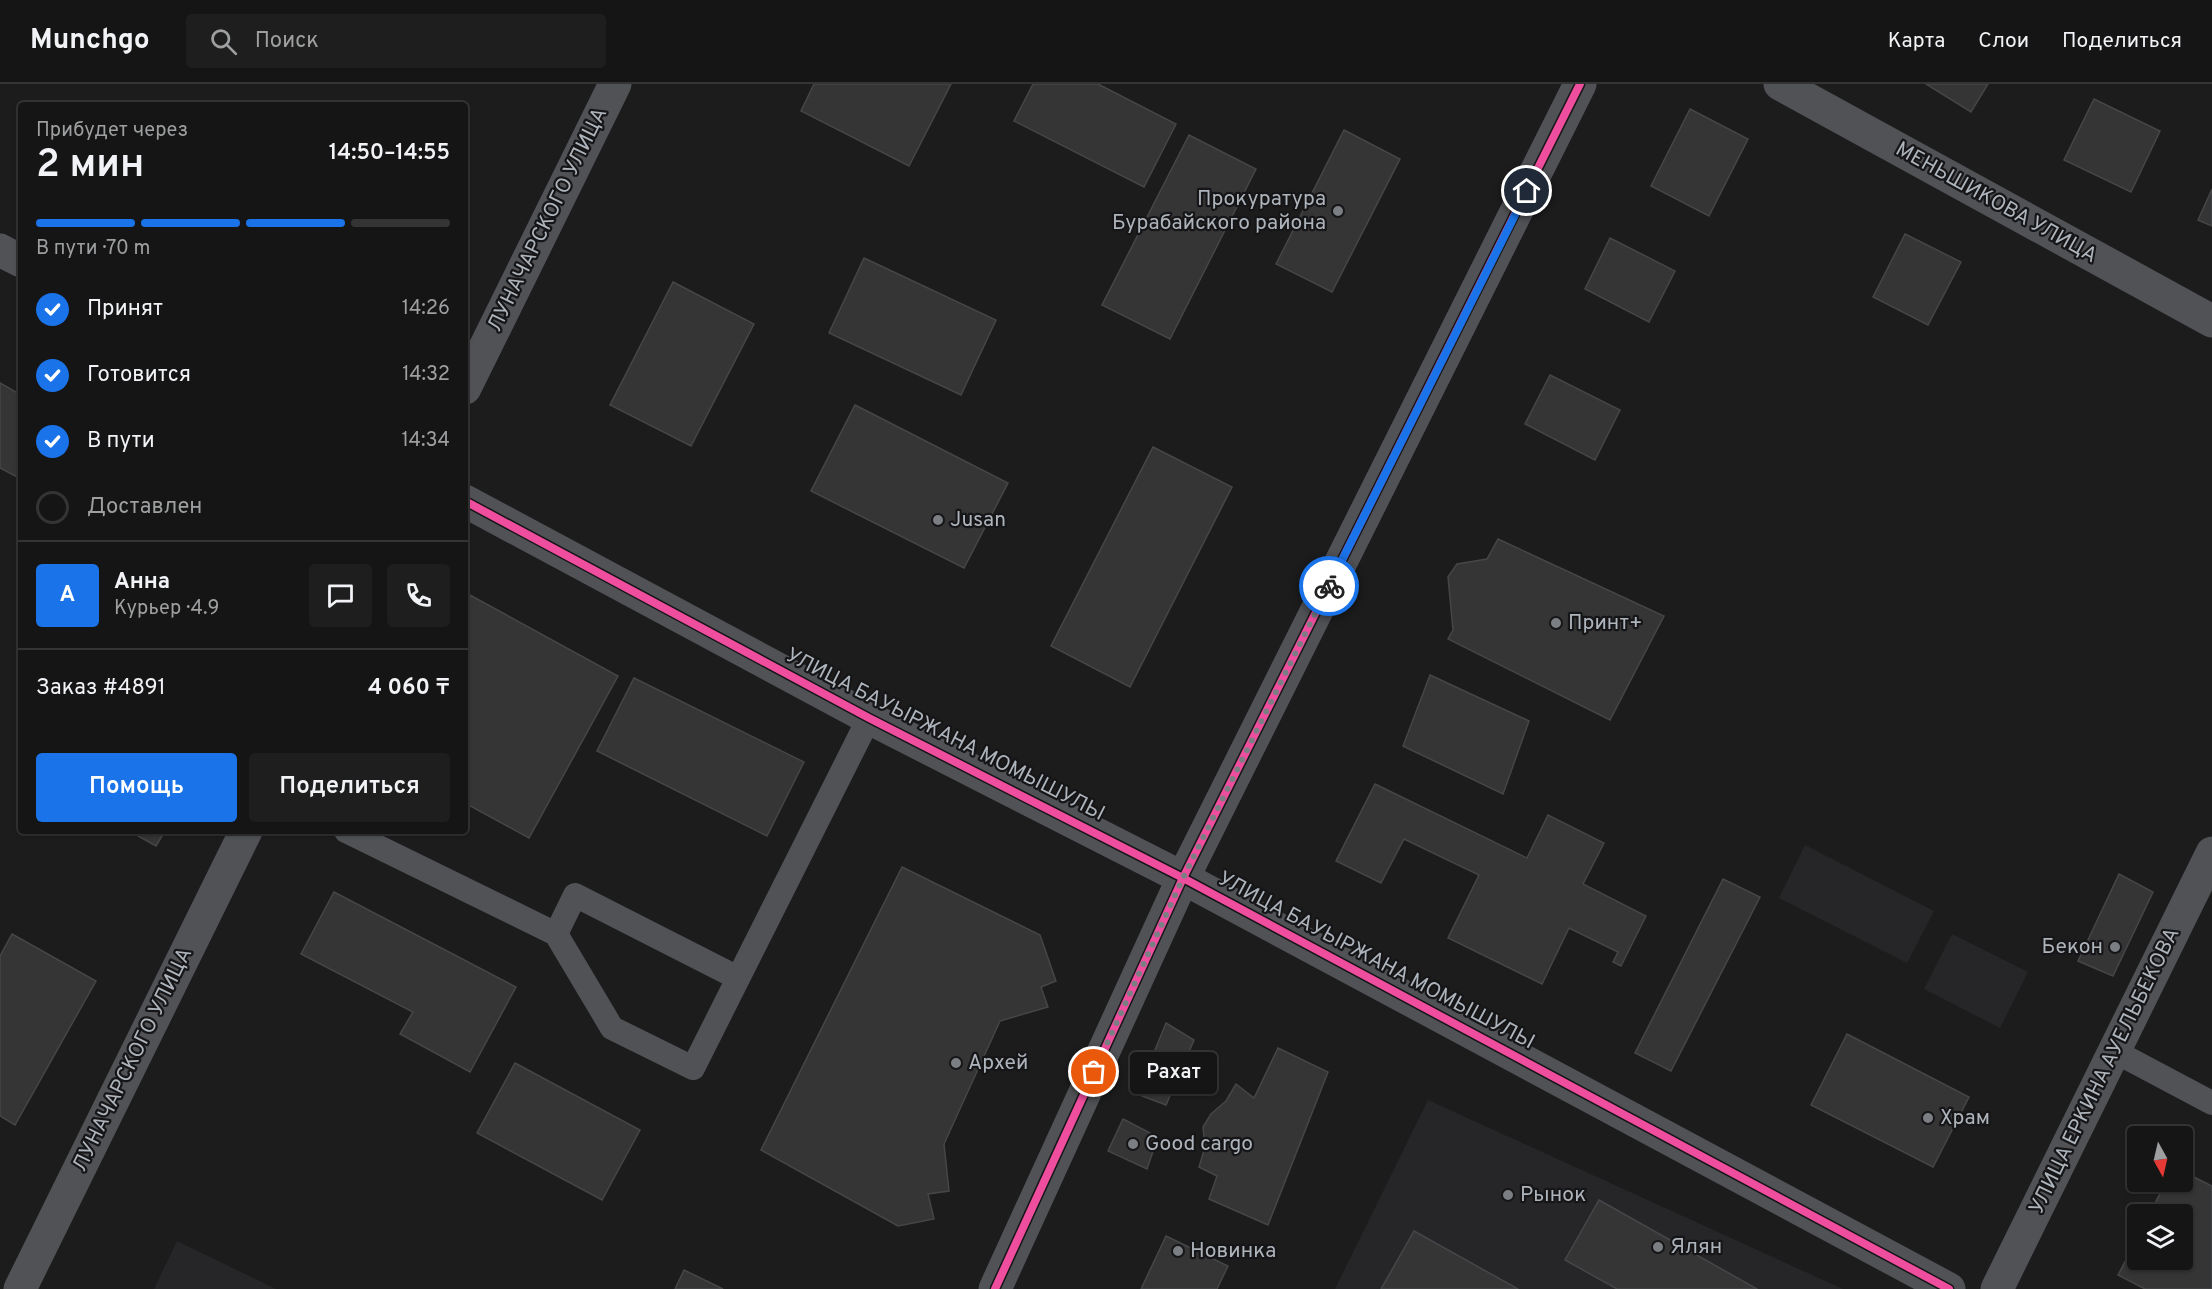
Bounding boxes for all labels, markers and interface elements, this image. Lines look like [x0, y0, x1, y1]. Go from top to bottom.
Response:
search box [186, 14, 606, 68]
text: Munchgo [30, 23, 150, 59]
icon: search [207, 25, 240, 58]
text: Поиск [255, 28, 319, 55]
text: Карта [1888, 28, 1945, 55]
text: Слои [1978, 28, 2029, 55]
text: Поделиться [2062, 28, 2182, 55]
street label: ЛУНАЧАРСКОГО УЛИЦА [482, 103, 614, 337]
text: Прибудет через [36, 118, 188, 144]
street label: МЕНЬШИКОВА УЛИЦА [1890, 136, 2102, 270]
text: 14:50–14:55 [329, 140, 450, 167]
text: 2 мин [36, 142, 144, 191]
pin [1501, 165, 1552, 216]
icon: home [1510, 174, 1543, 207]
place label: Прокуратура Бурабайского района [1112, 186, 1326, 237]
marker: Прокуратура Бурабайского района [1331, 204, 1345, 218]
text: В пути · 70 m [36, 236, 150, 262]
icon: check [36, 293, 69, 326]
text: Принят [87, 296, 163, 323]
text: 14:26 [402, 296, 450, 322]
icon: check [36, 359, 69, 392]
text: Готовится [87, 362, 191, 389]
text: 14:32 [402, 362, 450, 388]
icon: check [36, 425, 69, 458]
text: В пути [87, 428, 155, 455]
text: 14:34 [402, 428, 450, 454]
text: Доставлен [87, 494, 202, 521]
place label: Jusan [950, 507, 1006, 534]
marker: Jusan [931, 513, 945, 527]
courier [1299, 556, 1359, 616]
button: chat [309, 564, 372, 627]
button: phone [387, 564, 450, 627]
text: Анна [114, 569, 170, 596]
icon: bike [1313, 570, 1346, 603]
text: А [60, 582, 75, 609]
text: Курьер · 4.9 [114, 596, 219, 622]
place label: Принт+ [1568, 610, 1642, 637]
marker: Принт+ [1549, 616, 1563, 630]
street label: УЛИЦА БАУЫРЖАНА МОМЫШУЛЫ [781, 642, 1109, 828]
text: Заказ #4891 [36, 675, 166, 702]
text: 4 060 ₸ [368, 675, 450, 702]
button: Помощь [36, 753, 237, 822]
button: Поделиться [249, 753, 450, 822]
street label: УЛИЦА БАУЫРЖАНА МОМЫШУЛЫ [1213, 866, 1539, 1056]
street label: УЛИЦА ЕРКИНА АУЕЛЬБЕКОВА [2024, 923, 2186, 1219]
place label: Бекон [2042, 934, 2103, 961]
marker: Бекон [2108, 940, 2122, 954]
street label: ЛУНАЧАРСКОГО УЛИЦА [67, 943, 199, 1177]
pin [1068, 1046, 1119, 1097]
place label: Архей [968, 1050, 1028, 1077]
callout: Рахат [1130, 1051, 1217, 1093]
icon: bag [1077, 1055, 1110, 1088]
marker: Архей [949, 1056, 963, 1070]
text: Рахат [1146, 1060, 1201, 1086]
place label: Храм [1940, 1105, 1990, 1132]
marker: Храм [1921, 1111, 1935, 1125]
north arrow [2127, 1126, 2193, 1192]
map controls [2127, 1126, 2193, 1270]
place label: Good cargo [1145, 1131, 1253, 1158]
marker: Good cargo [1126, 1137, 1140, 1151]
place label: Рынок [1520, 1182, 1586, 1209]
marker: Рынок [1501, 1188, 1515, 1202]
button: layers [2127, 1204, 2193, 1270]
place label: Ялян [1670, 1234, 1722, 1261]
place label: Новинка [1190, 1238, 1276, 1265]
marker: Ялян [1651, 1240, 1665, 1254]
marker: Новинка [1171, 1244, 1185, 1258]

